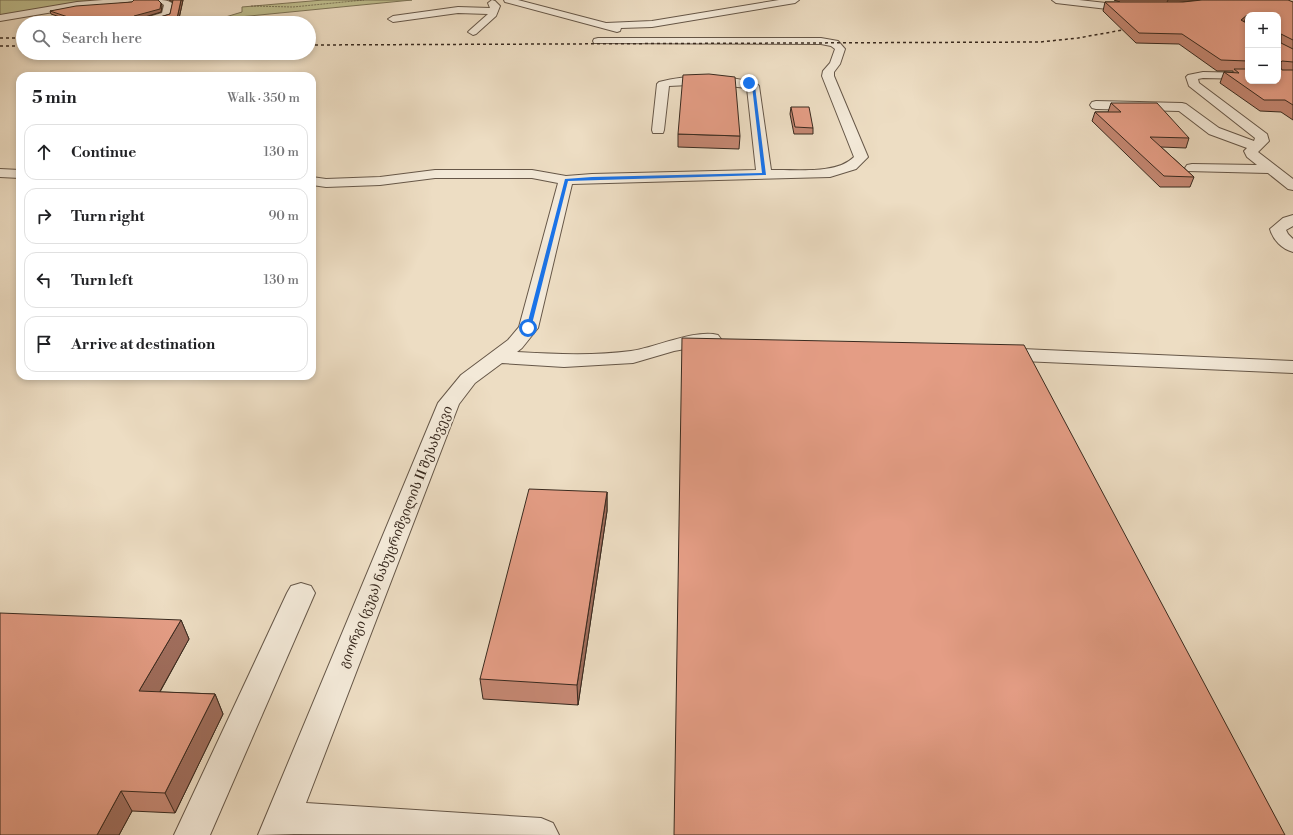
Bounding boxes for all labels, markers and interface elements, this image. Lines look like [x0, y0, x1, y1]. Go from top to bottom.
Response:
map controls [1245, 12, 1281, 84]
button: + [1245, 12, 1281, 48]
search box [16, 16, 316, 60]
icon: search [30, 27, 52, 49]
text: Search here [62, 29, 142, 48]
button: − [1245, 48, 1281, 84]
route end [740, 74, 758, 92]
text: 5 min [32, 87, 77, 109]
text: Walk · 350 m [227, 90, 300, 106]
icon: ahead [33, 141, 55, 163]
text: Continue [71, 143, 136, 162]
text: 130 m [264, 144, 299, 160]
icon: right [33, 205, 55, 227]
text: Turn right [71, 207, 145, 226]
text: 90 m [268, 208, 299, 224]
icon: left [33, 269, 55, 291]
text: Turn left [71, 271, 133, 290]
text: 130 m [264, 272, 299, 288]
route start [519, 319, 537, 337]
icon: arrive [33, 333, 55, 355]
text: Arrive at destination [71, 335, 215, 354]
street label: გიორგი (გუგა) ნახუცრიშვილის II შესახვევი [336, 404, 456, 670]

